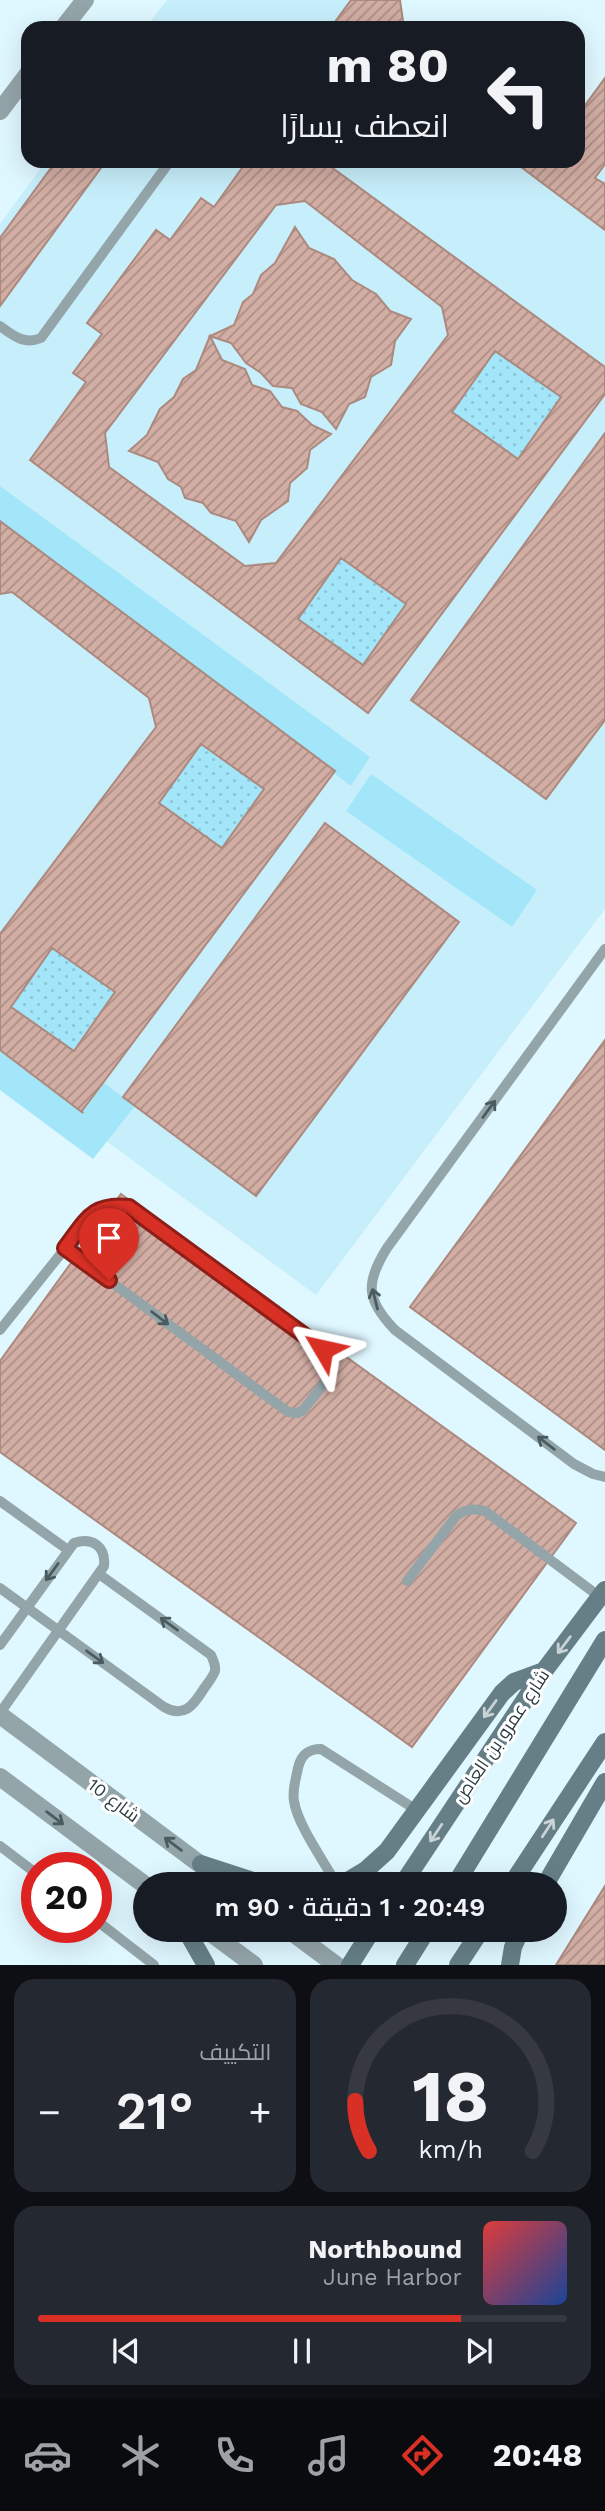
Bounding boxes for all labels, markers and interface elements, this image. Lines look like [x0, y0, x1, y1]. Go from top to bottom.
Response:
text: 80 m [327, 36, 449, 94]
icon: left [473, 49, 564, 140]
text: انعطف يسارًا [280, 107, 449, 145]
one-way arrow [481, 1099, 496, 1118]
pin [79, 1208, 139, 1280]
icon: arrive [90, 1219, 128, 1257]
one-way arrow [368, 1288, 381, 1310]
one-way arrow [150, 1310, 168, 1325]
position arrow [286, 1312, 360, 1386]
one-way arrow [537, 1436, 556, 1451]
one-way arrow [45, 1562, 59, 1581]
one-way arrow [160, 1617, 178, 1632]
one-way arrow [557, 1635, 572, 1654]
one-way arrow [85, 1650, 104, 1664]
street label: شارع عمرو بن العاص [448, 1665, 555, 1808]
one-way arrow [483, 1699, 498, 1718]
street label: شارع 10 [83, 1774, 144, 1828]
one-way arrow [45, 1810, 64, 1825]
one-way arrow [542, 1818, 556, 1838]
one-way arrow [429, 1823, 444, 1842]
one-way arrow [164, 1837, 183, 1852]
speed limit sign: 20 [21, 1852, 112, 1943]
text: 20:49 · 1 دقيقة · 90 m [215, 1892, 485, 1922]
text: التكييف [199, 2039, 272, 2066]
text: 18 [412, 2054, 489, 2140]
text: 21° [116, 2081, 193, 2142]
text: − [38, 2090, 61, 2134]
text: + [249, 2090, 272, 2134]
text: km/h [418, 2135, 482, 2164]
text: Northbound [308, 2234, 462, 2264]
text: June Harbor [323, 2264, 462, 2291]
icon: previous [107, 2332, 145, 2370]
icon: pause [283, 2332, 321, 2370]
icon: next [460, 2332, 498, 2370]
icon: car [23, 2431, 72, 2480]
icon: climate [116, 2431, 165, 2480]
icon: phone [210, 2431, 259, 2480]
icon: music [304, 2431, 353, 2480]
icon: directions [398, 2431, 447, 2480]
text: 20:48 [492, 2436, 583, 2474]

